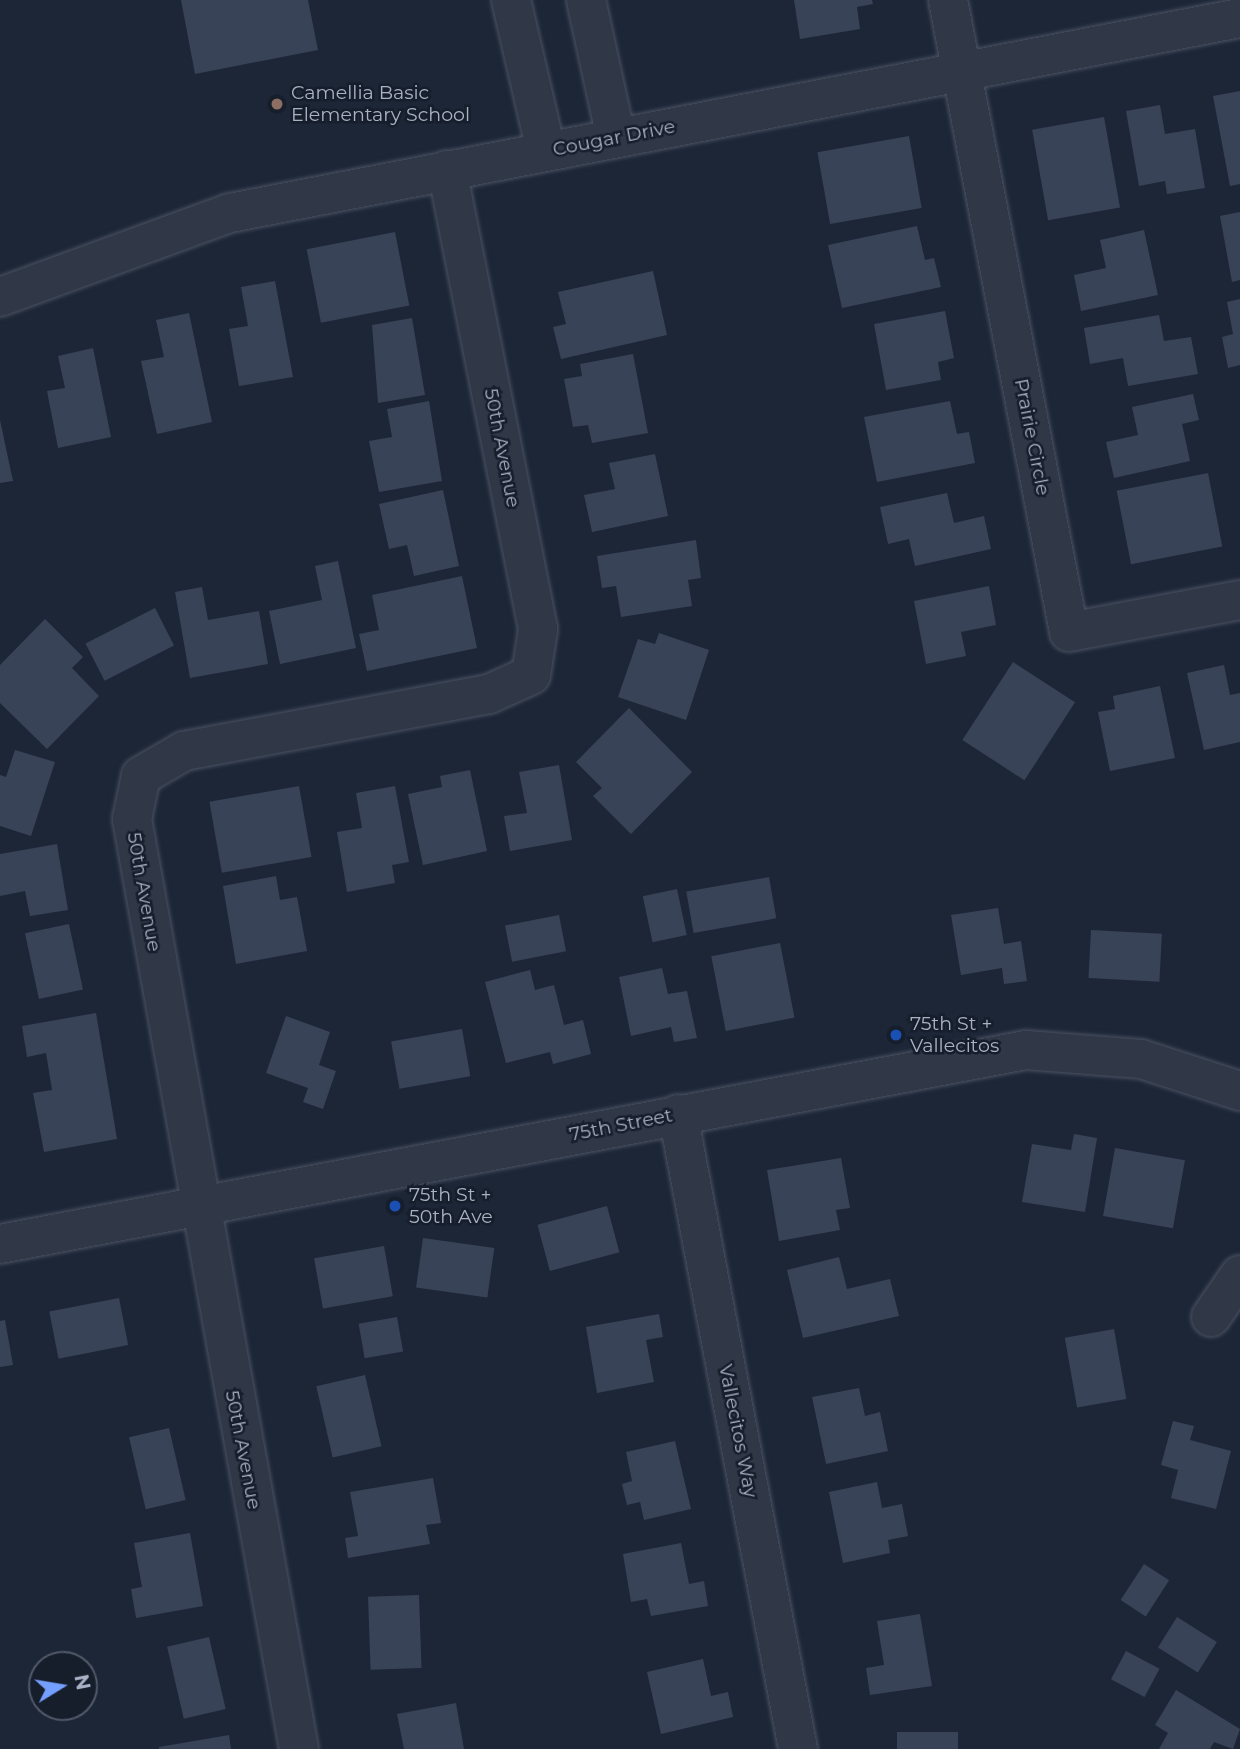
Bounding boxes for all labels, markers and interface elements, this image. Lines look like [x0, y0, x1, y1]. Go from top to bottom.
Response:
place label: Camellia Basic Elementary School [291, 82, 470, 126]
marker: Camellia Basic Elementary School [269, 96, 285, 112]
street label: Cougar Drive [551, 115, 677, 161]
street label: Prairie Circle [1010, 377, 1054, 497]
street label: 50th Avenue [479, 387, 525, 509]
street label: 50th Avenue [122, 831, 166, 953]
place label: 75th St + Vallecitos [910, 1013, 999, 1057]
marker: 75th St + Vallecitos [888, 1027, 904, 1043]
street label: 75th Street [568, 1104, 674, 1146]
place label: 75th St + 50th Ave [409, 1184, 493, 1228]
marker: 75th St + 50th Ave [387, 1198, 403, 1214]
street label: Vallecitos Way [714, 1362, 762, 1500]
street label: 50th Avenue [220, 1389, 266, 1511]
north arrow [28, 1651, 98, 1721]
text: N [69, 1673, 95, 1692]

